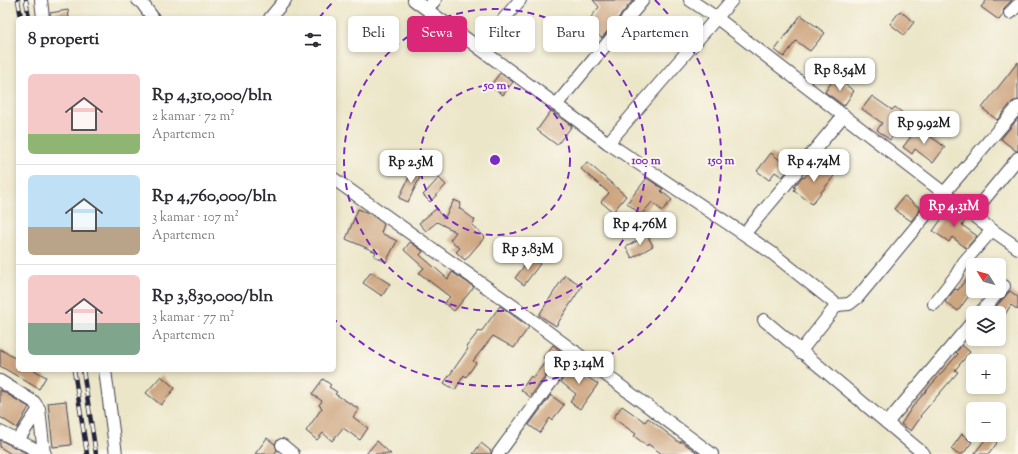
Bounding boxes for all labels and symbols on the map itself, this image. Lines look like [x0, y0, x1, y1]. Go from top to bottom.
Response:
pin: Rp 8.54M [799, 58, 881, 92]
text: 50 m [483, 77, 507, 95]
pin: Rp 9.92M [883, 111, 965, 145]
pin: Rp 4.74M [773, 149, 855, 183]
pin: Rp 2.5M [374, 150, 448, 184]
text: 100 m [630, 152, 661, 170]
text: 150 m [706, 152, 735, 170]
centre of rings [488, 153, 502, 167]
pin: Rp 4.31M [913, 194, 995, 228]
pin: Rp 4.76M [599, 212, 681, 246]
pin: Rp 3.83M [487, 237, 569, 271]
north arrow [966, 258, 1006, 298]
pin: Rp 3.14M [538, 351, 620, 385]

